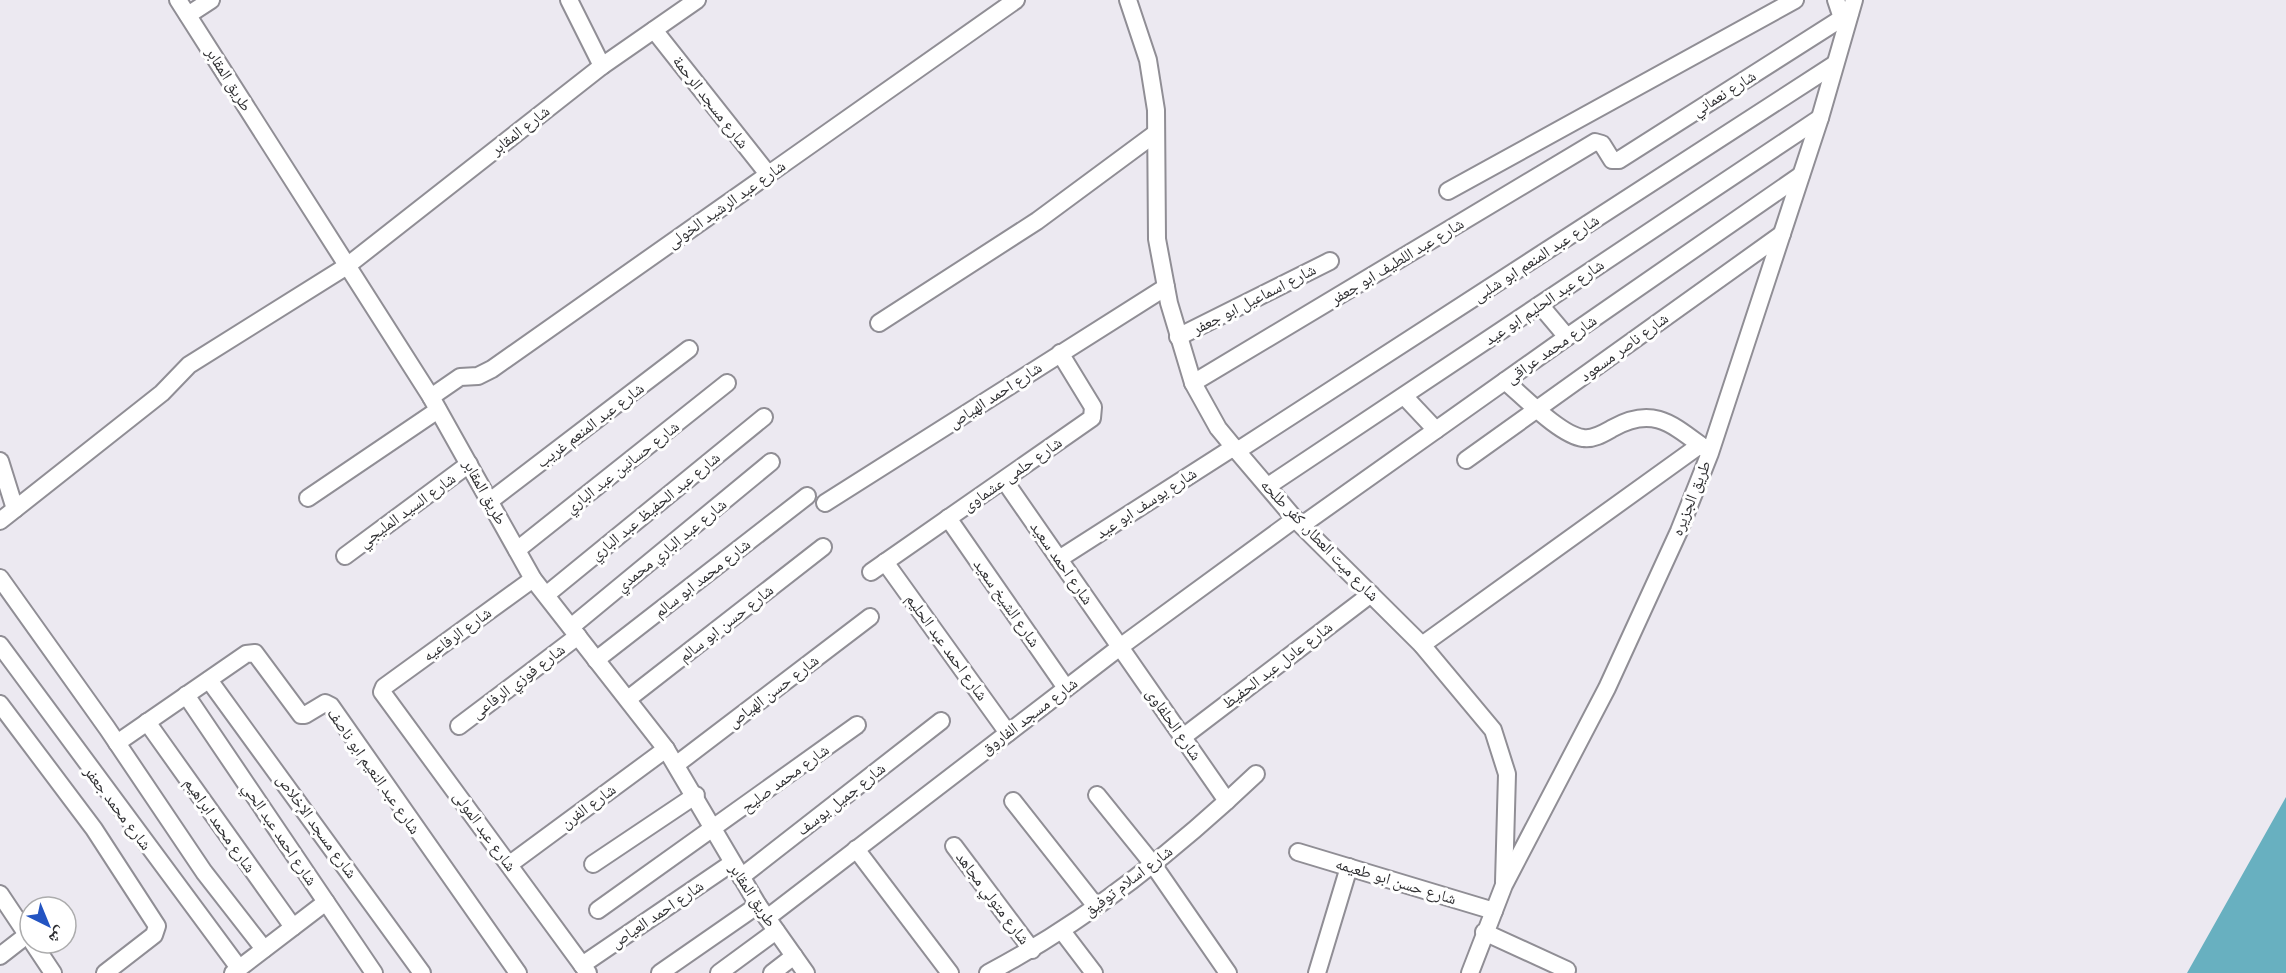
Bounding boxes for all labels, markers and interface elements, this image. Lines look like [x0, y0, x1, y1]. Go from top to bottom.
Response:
street label: طريق المقابر [201, 43, 256, 115]
street label: شارع مسجد الرحمة [668, 52, 753, 153]
street label: شارع نعماني [1689, 66, 1761, 123]
street label: شارع المقابر [486, 101, 554, 160]
street label: شارع عبد الرشيد الخولى [663, 156, 789, 253]
street label: شارع عبد المنعم ابو شلبى [1469, 210, 1603, 307]
street label: شارع عبد اللطيف ابو جعفر [1326, 214, 1468, 310]
street label: شارع عبد الحليم ابو عيد [1481, 255, 1608, 350]
street label: شارع اسماعيل ابو جعفر [1188, 260, 1319, 340]
street label: شارع ناصر مسعود [1576, 309, 1673, 386]
street label: شارع محمد عراقى [1502, 311, 1601, 388]
street label: شارع احمد الهياص [945, 358, 1046, 433]
street label: شارع عبد المنعم غريب [533, 378, 648, 472]
street label: شارع حسانين عبد الباري [561, 417, 685, 520]
street label: شارع حلمى عشماوى [959, 433, 1066, 516]
street label: شارع عبد الحفيظ عبد الباري [586, 448, 726, 567]
street label: طريق المقابر [458, 455, 511, 528]
street label: طريق الجزيره [1667, 458, 1716, 539]
street label: شارع يوسف ابو عيد [1092, 463, 1201, 543]
street label: شارع السيد المليجي [355, 469, 461, 554]
street label: شارع ميت العطار, كفر طلحه [1256, 475, 1383, 606]
street label: شارع عبد الباري محمدي [612, 495, 732, 598]
street label: شارع احمد سعيد [1026, 518, 1098, 609]
street label: شارع محمد ابو سالم [650, 535, 755, 622]
street label: شارع الشيخ سعيد [969, 555, 1044, 651]
street label: شارع حسن ابو سالم [675, 580, 778, 667]
street label: شارع احمد عبد الحليم [901, 590, 992, 705]
street label: شارع الرفاعيه [419, 603, 496, 666]
street label: شارع عادل عبد الحفيظ [1218, 617, 1337, 714]
street label: شارع فوزي الرفاعى [467, 640, 570, 725]
street label: شارع حسن الهياص [724, 651, 823, 732]
street label: شارع مسجد الفاروق [977, 673, 1082, 759]
street label: شارع الحلفاوى [1141, 684, 1206, 764]
street label: شارع عبد النعيم ابو ناصف [323, 704, 425, 838]
street label: شارع محمد صليح [737, 740, 833, 817]
street label: شارع جميل يوسف [793, 759, 890, 840]
street label: شارع محمد جعفر [79, 761, 156, 854]
street label: شارع مسجد الإخلاص [272, 770, 361, 882]
street label: شارع محمد ابراهيم [179, 774, 260, 877]
street label: شارع احمد عبد الحي [236, 779, 321, 891]
street label: شارع الفرن [557, 780, 620, 833]
street label: شارع عبد المولى [449, 787, 520, 875]
street label: شارع اسلام توفيق [1080, 841, 1177, 921]
street label: شارع متولي مجاهد [949, 848, 1034, 950]
street label: شارع حسن ابو طعيمه [1333, 854, 1459, 909]
street label: طريق المقابر [724, 859, 781, 931]
street label: شارع احمد العياص [607, 876, 708, 953]
north arrow [18, 895, 78, 955]
text: ش [45, 923, 71, 948]

